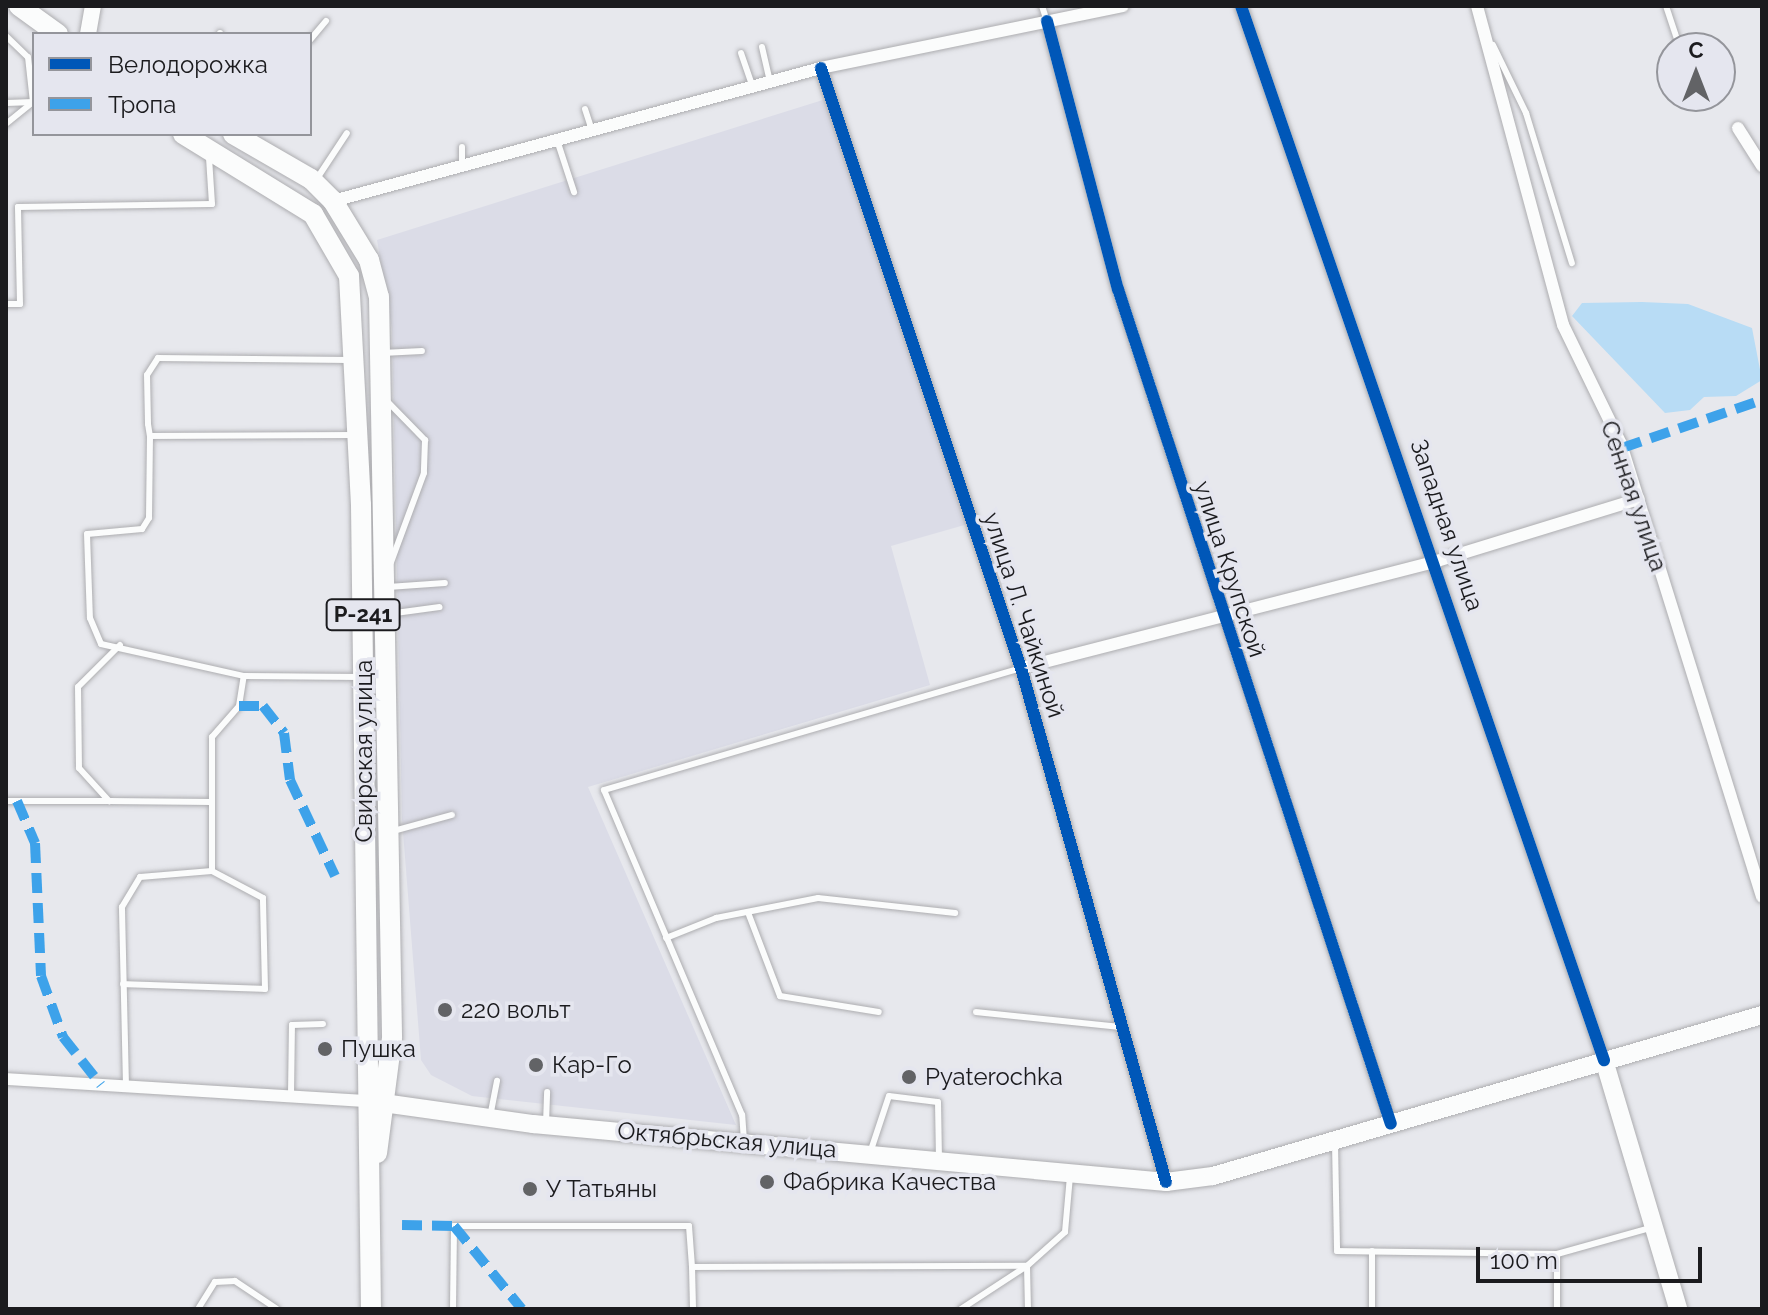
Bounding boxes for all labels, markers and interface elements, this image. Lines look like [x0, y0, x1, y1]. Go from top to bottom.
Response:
legend [32, 32, 312, 136]
north arrow [1656, 32, 1736, 112]
text: С [1688, 37, 1704, 63]
text: Велодорожка [108, 50, 268, 79]
text: Тропа [108, 90, 176, 119]
street label: Сенная улица [1595, 417, 1673, 575]
street label: Западная улица [1404, 435, 1490, 615]
street label: улица Крупской [1188, 477, 1272, 661]
street label: улица Л. Чайкиной [977, 509, 1071, 721]
road number: Р-241 [325, 597, 401, 633]
street label: Свирская улица [350, 659, 378, 843]
place label: 220 вольт [461, 996, 571, 1024]
marker: 220 вольт [436, 1001, 454, 1019]
place label: Пушка [341, 1035, 416, 1063]
marker: Пушка [316, 1040, 334, 1058]
place label: Кар-Го [552, 1051, 632, 1079]
marker: Кар-Го [527, 1056, 545, 1074]
place label: Pyaterochka [925, 1063, 1063, 1091]
marker: Pyaterochka [900, 1068, 918, 1086]
street label: Октябрьская улица [616, 1116, 838, 1164]
place label: Фабрика Качества [783, 1168, 996, 1196]
marker: Фабрика Качества [758, 1173, 776, 1191]
place label: У Татьяны [546, 1175, 658, 1203]
marker: У Татьяны [521, 1180, 539, 1198]
scale bar [1480, 1231, 1706, 1281]
text: 100 m [1490, 1246, 1558, 1275]

